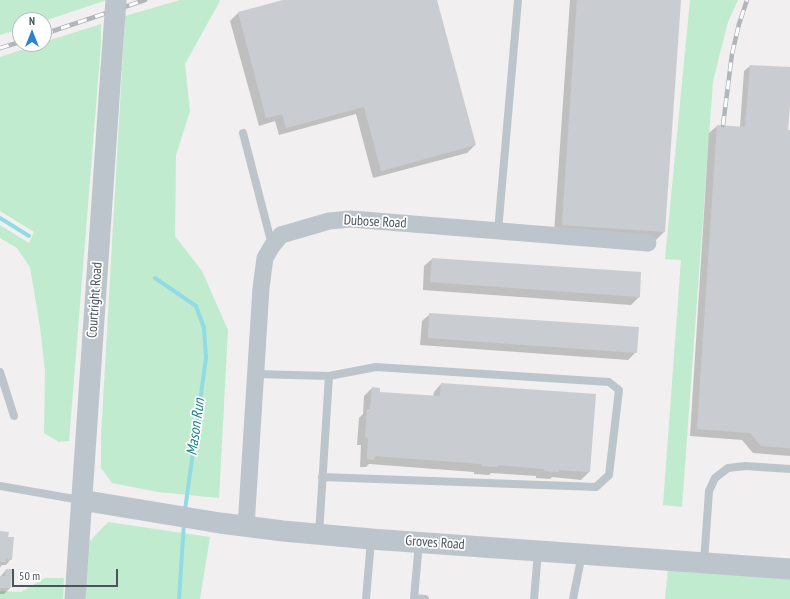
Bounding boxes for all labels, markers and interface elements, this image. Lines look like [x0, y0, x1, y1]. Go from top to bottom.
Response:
north arrow [12, 12, 52, 52]
text: N [29, 14, 35, 28]
street label: Dubose Road [343, 212, 407, 232]
street label: Courtright Road [84, 262, 106, 338]
water label: Mason Run [183, 397, 209, 457]
street label: Groves Road [405, 533, 465, 553]
scale bar [14, 561, 120, 587]
text: 50 m [19, 568, 40, 583]

